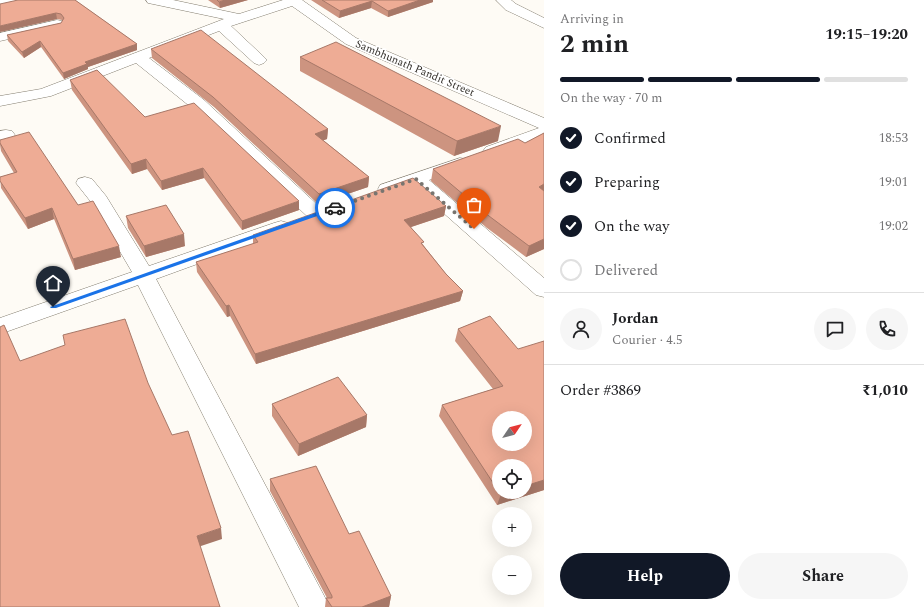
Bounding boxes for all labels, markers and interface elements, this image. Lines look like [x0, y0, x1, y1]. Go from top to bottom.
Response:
text: Arriving in [560, 9, 624, 29]
text: 19:15–19:20 [825, 23, 908, 46]
text: 2 min [560, 24, 629, 64]
street label: Sambhunath Pandit Street [353, 35, 477, 101]
text: On the way · 70 m [560, 88, 663, 108]
icon: check [560, 127, 582, 149]
text: Confirmed [594, 127, 666, 150]
text: 18:53 [879, 128, 908, 148]
icon: check [560, 171, 582, 193]
text: Preparing [594, 171, 660, 194]
text: 19:01 [879, 172, 908, 192]
courier [315, 188, 355, 228]
pin [457, 188, 491, 229]
icon: bag [463, 194, 485, 216]
icon: car [324, 197, 346, 219]
icon: check [560, 215, 582, 237]
text: On the way [594, 215, 669, 238]
text: 19:02 [879, 216, 908, 236]
text: Delivered [594, 259, 658, 282]
pin [36, 266, 70, 307]
icon: home [42, 272, 64, 294]
text: Jordan [612, 307, 659, 330]
button: person [560, 308, 602, 350]
button: chat [814, 308, 856, 350]
button: phone [866, 308, 908, 350]
text: Courier · 4.5 [612, 330, 682, 350]
text: Order #3869 [560, 379, 641, 402]
text: ₹1,010 [862, 379, 908, 402]
north arrow [492, 411, 532, 451]
map controls [492, 411, 532, 595]
button: locate [492, 459, 532, 499]
button: + [492, 507, 532, 547]
button: Help [560, 553, 730, 599]
button: Share [738, 553, 908, 599]
button: − [492, 555, 532, 595]

